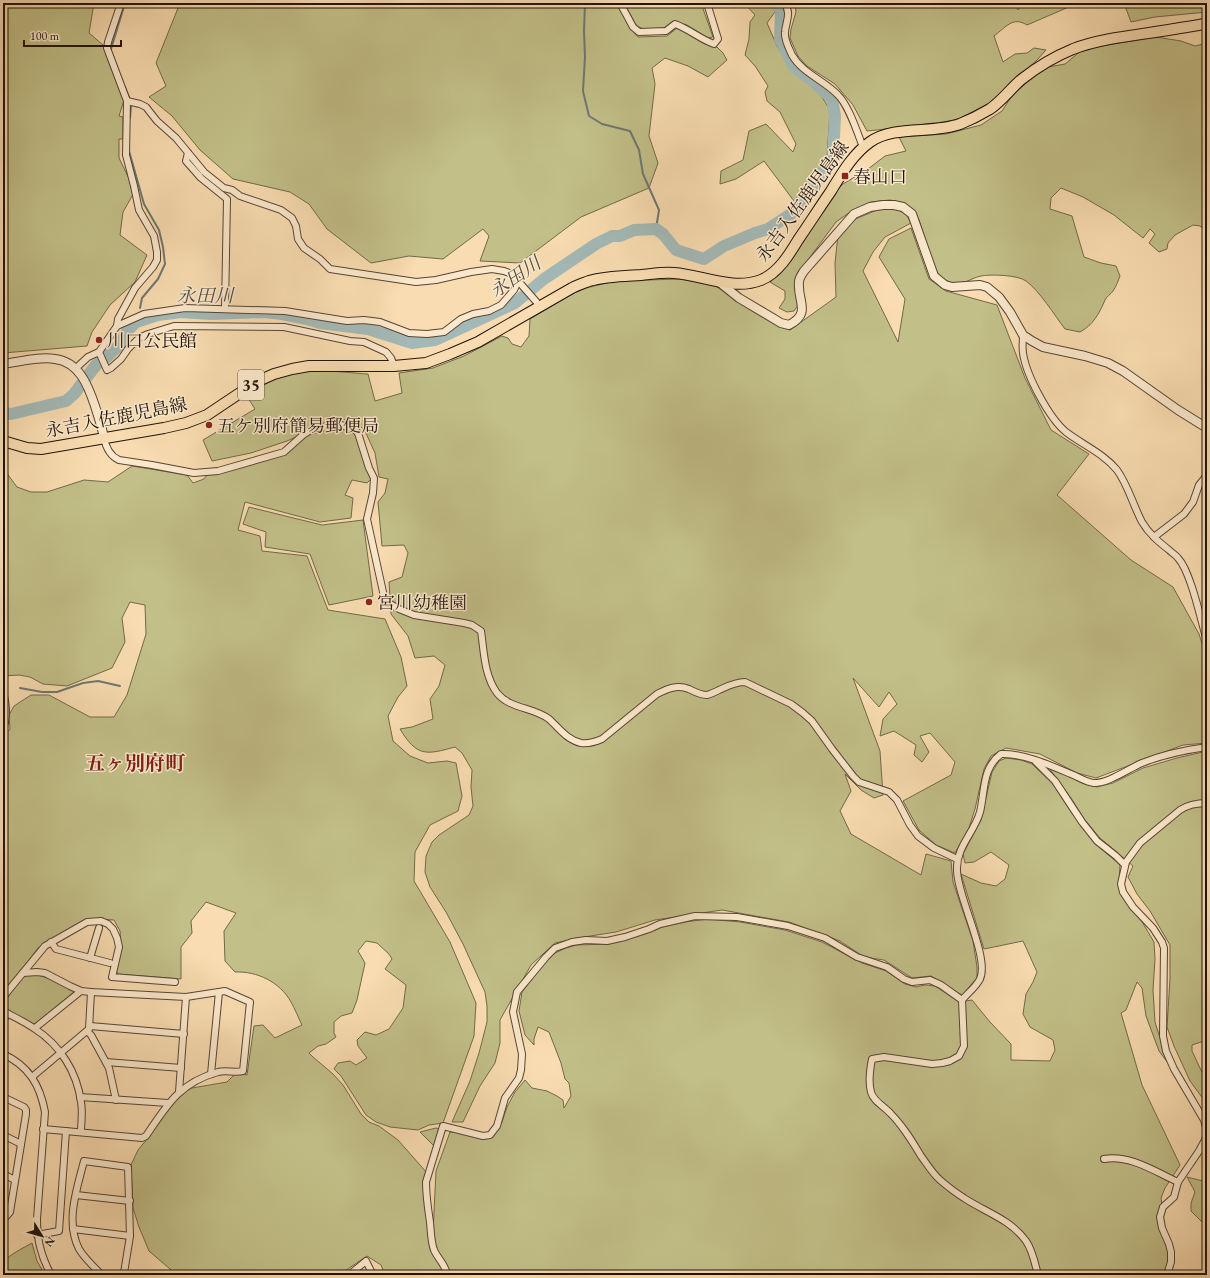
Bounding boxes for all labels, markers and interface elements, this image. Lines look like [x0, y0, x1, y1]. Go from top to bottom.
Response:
scale bar [24, 22, 121, 48]
text: 100 m [30, 28, 60, 44]
street label: 永吉入佐鹿児島線 [750, 136, 854, 266]
place label: 春山口 [853, 165, 907, 188]
marker: 春山口 [840, 171, 850, 181]
water label: 永田川 [484, 250, 547, 303]
water label: 永田川 [176, 283, 235, 308]
place label: 川口公民館 [107, 329, 197, 352]
marker: 川口公民館 [94, 335, 104, 345]
road number: 35 [238, 370, 264, 400]
street label: 永吉入佐鹿児島線 [43, 392, 189, 442]
place label: 五ケ別府簡易郵便局 [217, 414, 379, 437]
marker: 五ケ別府簡易郵便局 [204, 420, 214, 430]
place label: 宮川幼稚園 [377, 591, 467, 614]
marker: 宮川幼稚園 [364, 597, 374, 607]
district label: 五ヶ別府町 [85, 750, 186, 776]
north arrow [22, 1216, 62, 1256]
text: N [42, 1234, 58, 1250]

